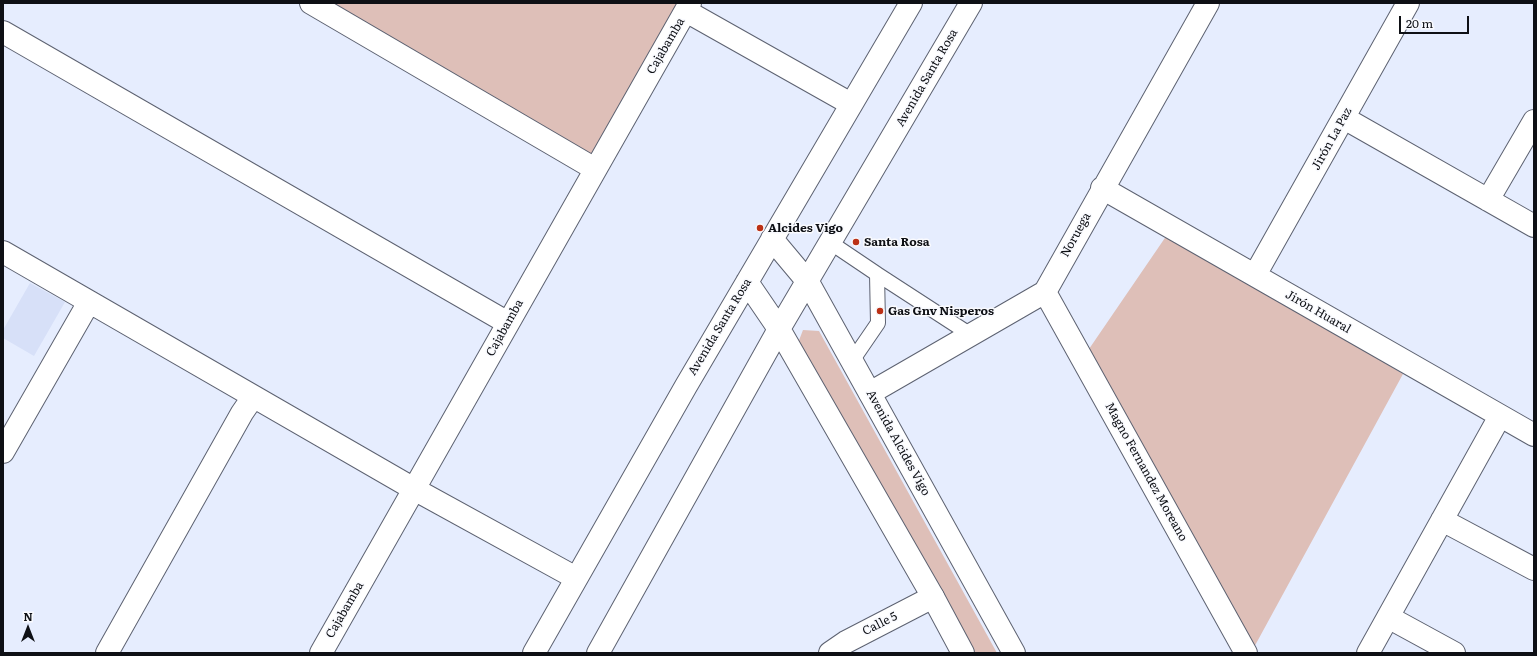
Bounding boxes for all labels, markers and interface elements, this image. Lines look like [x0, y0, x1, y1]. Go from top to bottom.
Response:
scale bar [1401, 8, 1471, 34]
text: 20 m [1406, 14, 1433, 32]
street label: Cajabamba [644, 15, 688, 77]
street label: Avenida Santa Rosa [893, 27, 961, 129]
street label: Jirón La Paz [1309, 105, 1355, 173]
street label: Noruega [1058, 210, 1094, 260]
place label: Alcides Vigo [768, 221, 843, 235]
marker: Alcides Vigo [755, 223, 765, 233]
place label: Santa Rosa [864, 235, 930, 249]
marker: Santa Rosa [851, 237, 861, 247]
street label: Avenida Santa Rosa [685, 276, 755, 378]
street label: Jirón Huaral [1283, 287, 1353, 337]
street label: Cajabamba [483, 297, 527, 359]
place label: Gas Gnv Nisperos [888, 304, 994, 318]
marker: Gas Gnv Nisperos [875, 306, 885, 316]
street label: Avenida Alcides Vigo [863, 388, 933, 498]
street label: Magno Fernandez Moreano [1102, 400, 1190, 544]
street label: Cajabamba [323, 579, 367, 641]
north arrow [8, 608, 48, 648]
text: N [23, 608, 33, 624]
street label: Calle 5 [860, 609, 900, 639]

